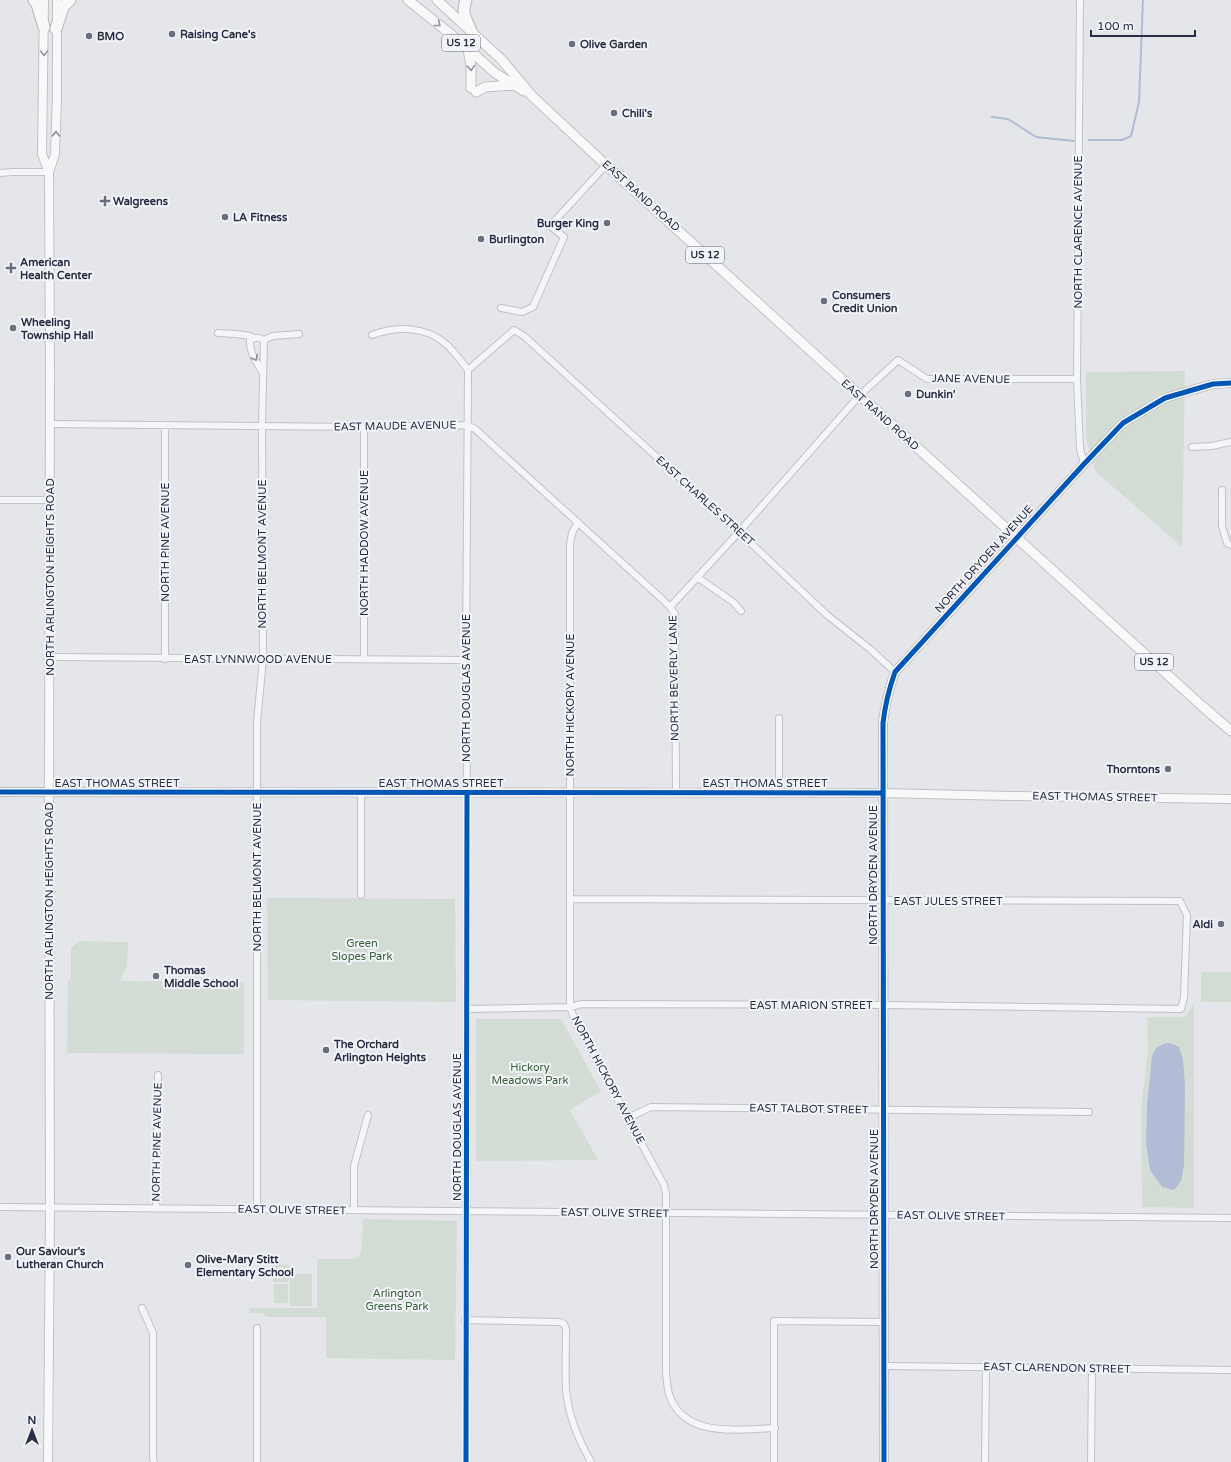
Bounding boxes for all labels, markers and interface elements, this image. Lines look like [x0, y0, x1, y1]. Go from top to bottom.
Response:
scale bar [1091, 12, 1195, 38]
text: 100 m [1097, 19, 1134, 33]
one-way arrow [434, 20, 441, 27]
place label: Raising Cane's [180, 28, 256, 42]
marker: Raising Cane's [167, 29, 177, 39]
place label: BMO [97, 30, 124, 43]
marker: BMO [84, 31, 94, 41]
road number: US 12 [442, 35, 480, 51]
place label: Olive Garden [580, 38, 648, 51]
marker: Olive Garden [567, 39, 577, 49]
one-way arrow [40, 50, 48, 56]
one-way arrow [467, 65, 476, 71]
place label: Chili's [622, 107, 653, 120]
marker: Chili's [609, 108, 619, 118]
one-way arrow [52, 131, 60, 137]
street label: NORTH CLARENCE AVENUE [1072, 155, 1085, 309]
street label: EAST RAND ROAD [599, 158, 683, 234]
place label: Walgreens [113, 195, 169, 209]
marker: Walgreens [100, 196, 110, 206]
place label: LA Fitness [233, 211, 288, 224]
marker: LA Fitness [220, 212, 230, 222]
place label: Burger King [537, 217, 599, 231]
marker: Burger King [602, 218, 612, 228]
place label: Burlington [489, 233, 544, 247]
marker: Burlington [476, 234, 486, 244]
road number: US 12 [686, 247, 724, 263]
place label: American Health Center [20, 256, 93, 282]
marker: American Health Center [5, 262, 17, 274]
place label: Consumers Credit Union [832, 289, 898, 315]
marker: Consumers Credit Union [819, 296, 829, 306]
place label: Wheeling Township Hall [20, 316, 94, 343]
marker: Wheeling Township Hall [8, 323, 18, 333]
one-way arrow [250, 353, 257, 361]
street label: JANE AVENUE [932, 372, 1010, 386]
street label: EAST RAND ROAD [838, 377, 922, 453]
place label: Dunkin' [916, 388, 956, 401]
marker: Dunkin' [903, 389, 913, 399]
street label: EAST MAUDE AVENUE [333, 418, 457, 434]
street label: EAST CHARLES STREET [653, 453, 757, 549]
street label: NORTH HADDOW AVENUE [358, 470, 371, 616]
street label: NORTH ARLINGTON HEIGHTS ROAD [44, 478, 57, 676]
street label: NORTH BELMONT AVENUE [256, 480, 269, 628]
street label: NORTH PINE AVENUE [159, 482, 172, 602]
street label: NORTH DRYDEN AVENUE [932, 503, 1036, 615]
street label: NORTH DOUGLAS AVENUE [460, 614, 473, 762]
street label: NORTH BEVERLY LANE [666, 615, 682, 741]
street label: NORTH HICKORY AVENUE [564, 634, 577, 776]
street label: EAST LYNNWOOD AVENUE [184, 653, 332, 666]
road number: US 12 [1135, 654, 1173, 670]
place label: Thorntons [1105, 763, 1161, 776]
marker: Thorntons [1163, 764, 1173, 774]
street label: EAST THOMAS STREET [54, 777, 180, 790]
street label: EAST THOMAS STREET [378, 777, 504, 790]
street label: EAST THOMAS STREET [702, 777, 828, 790]
street label: EAST THOMAS STREET [1032, 789, 1158, 805]
street label: NORTH ARLINGTON HEIGHTS ROAD [43, 802, 56, 1000]
street label: NORTH BELMONT AVENUE [251, 803, 264, 951]
street label: NORTH DRYDEN AVENUE [867, 805, 880, 945]
street label: EAST JULES STREET [893, 895, 1003, 908]
place label: Aldi [1192, 918, 1213, 931]
marker: Aldi [1216, 919, 1226, 929]
park label: Green Slopes Park [332, 937, 392, 963]
place label: Thomas Middle School [163, 964, 239, 990]
marker: Thomas Middle School [151, 971, 161, 981]
street label: EAST MARION STREET [749, 999, 873, 1012]
street label: NORTH HICKORY AVENUE [569, 1014, 647, 1146]
place label: The Orchard Arlington Heights [333, 1038, 427, 1065]
marker: The Orchard Arlington Heights [321, 1045, 331, 1055]
street label: NORTH DOUGLAS AVENUE [451, 1053, 464, 1201]
park label: Hickory Meadows Park [492, 1061, 568, 1087]
street label: NORTH PINE AVENUE [149, 1082, 165, 1202]
street label: EAST TALBOT STREET [749, 1101, 869, 1117]
street label: NORTH DRYDEN AVENUE [868, 1129, 881, 1269]
street label: EAST OLIVE STREET [238, 1203, 347, 1217]
street label: EAST OLIVE STREET [561, 1206, 670, 1220]
street label: EAST OLIVE STREET [897, 1209, 1006, 1223]
place label: Our Saviour's Lutheran Church [16, 1245, 104, 1271]
marker: Our Saviour's Lutheran Church [3, 1252, 13, 1262]
place label: Olive-Mary Stitt Elementary School [196, 1253, 294, 1280]
marker: Olive-Mary Stitt Elementary School [183, 1260, 193, 1270]
park label: Arlington Greens Park [365, 1287, 429, 1313]
street label: EAST CLARENDON STREET [983, 1360, 1131, 1376]
north arrow [12, 1410, 52, 1450]
text: N [28, 1414, 36, 1427]

